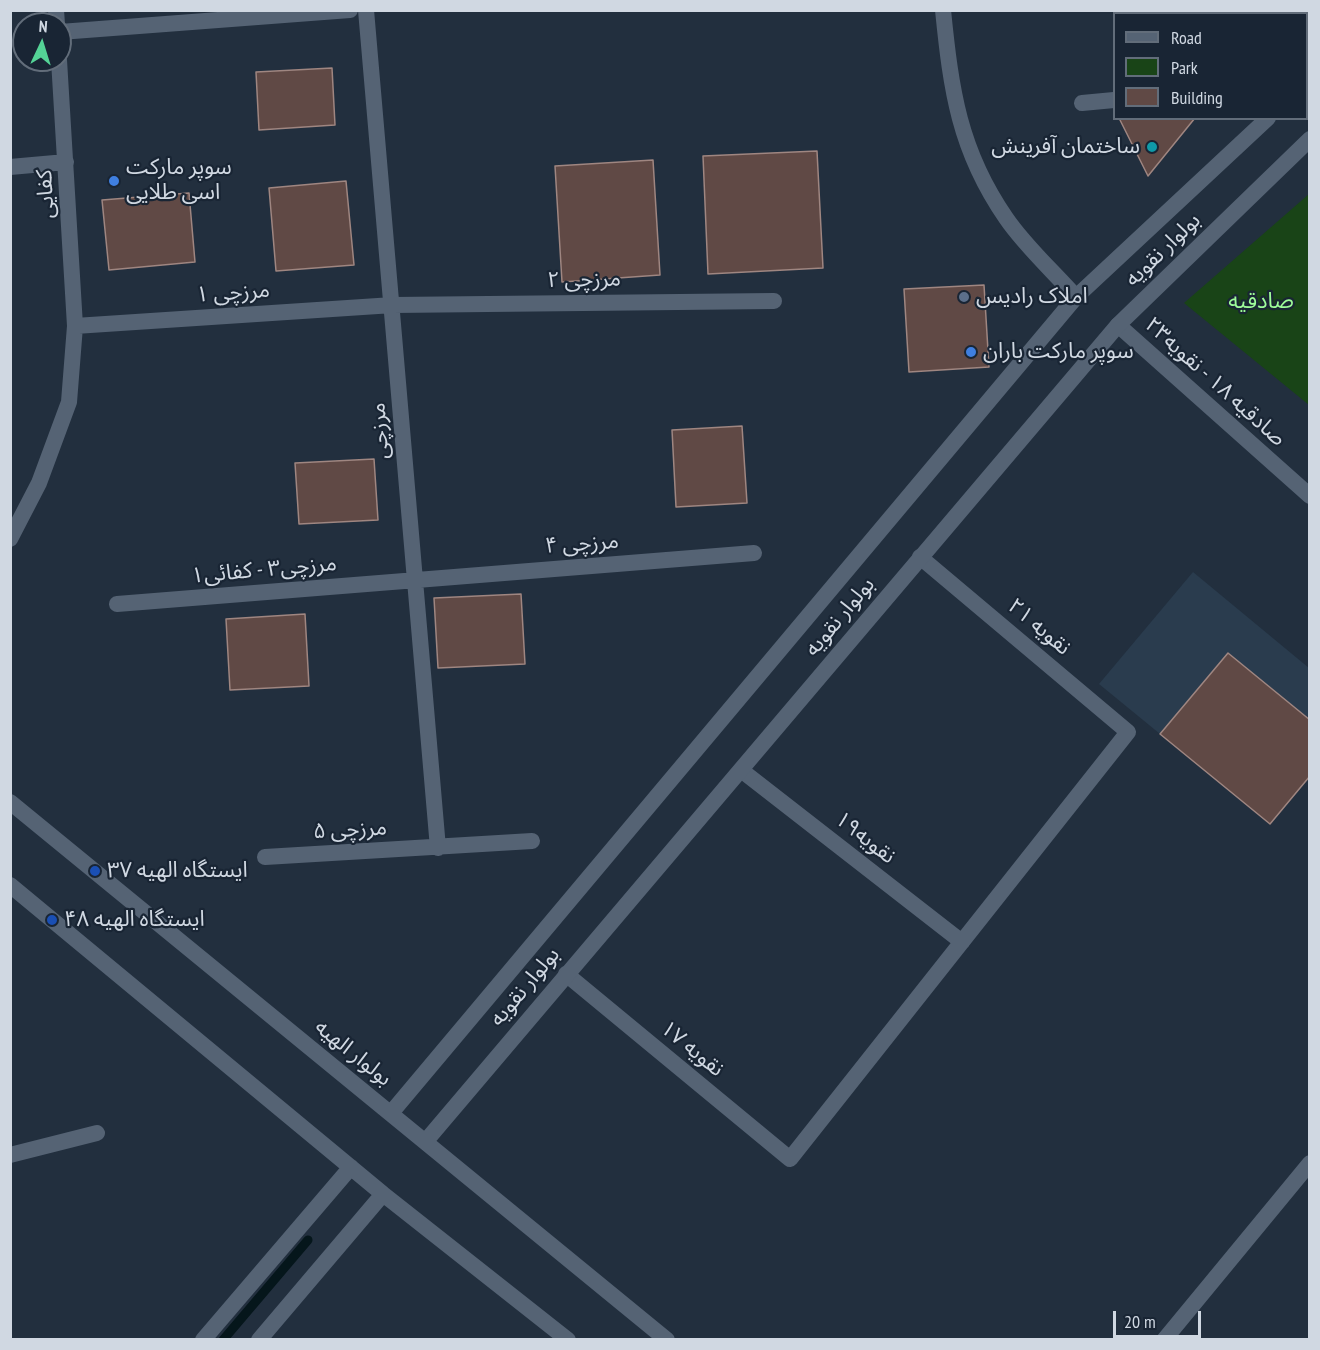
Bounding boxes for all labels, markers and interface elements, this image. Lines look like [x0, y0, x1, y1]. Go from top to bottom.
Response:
north arrow [12, 12, 72, 72]
legend [1113, 12, 1308, 120]
text: N [38, 16, 48, 36]
text: Road [1171, 26, 1202, 49]
text: Park [1171, 56, 1198, 79]
text: Building [1171, 86, 1223, 109]
place label: ساختمان آفرینش [991, 134, 1140, 160]
marker: ساختمان آفرینش [1145, 140, 1159, 154]
place label: سوپر مارکت اسی طلایی [126, 155, 232, 206]
street label: کفایی [32, 169, 60, 219]
marker: سوپر مارکت اسی طلایی [107, 174, 121, 188]
street label: بولوار نقویه [1120, 208, 1206, 292]
street label: مرزچی ۲ [547, 266, 621, 294]
street label: مرزچی ۱ [195, 277, 271, 309]
place label: املاک رادیس [976, 284, 1088, 310]
park label: صادقیه [1228, 289, 1294, 315]
marker: املاک رادیس [957, 290, 971, 304]
street label: صادقیه ۱۸ - نقویه۲۳ [1139, 312, 1291, 452]
place label: سوپر مارکت باران [983, 339, 1134, 365]
marker: سوپر مارکت باران [964, 345, 978, 359]
street label: مرزچی [365, 402, 395, 460]
street label: مرزچی ۴ [544, 528, 620, 560]
street label: مرزچی۳ - کفائی۱ [190, 550, 338, 590]
street label: بولوار نقویه [799, 572, 881, 662]
street label: نقویه ۲۱ [1002, 593, 1076, 661]
street label: نقویه۱۹ [829, 806, 901, 870]
street label: مرزچی ۵ [312, 815, 388, 845]
place label: ایستگاه الهیه ۳۷ [107, 858, 248, 884]
marker: ایستگاه الهیه ۳۷ [88, 864, 102, 878]
place label: ایستگاه الهیه ۴۸ [64, 907, 205, 933]
marker: ایستگاه الهیه ۴۸ [45, 913, 59, 927]
street label: بولوار نقویه [484, 942, 566, 1032]
street label: بولوار الهیه [309, 1014, 397, 1092]
street label: نقویه ۱۷ [655, 1015, 729, 1083]
scale bar [1116, 1299, 1204, 1337]
text: 20 m [1124, 1310, 1156, 1333]

